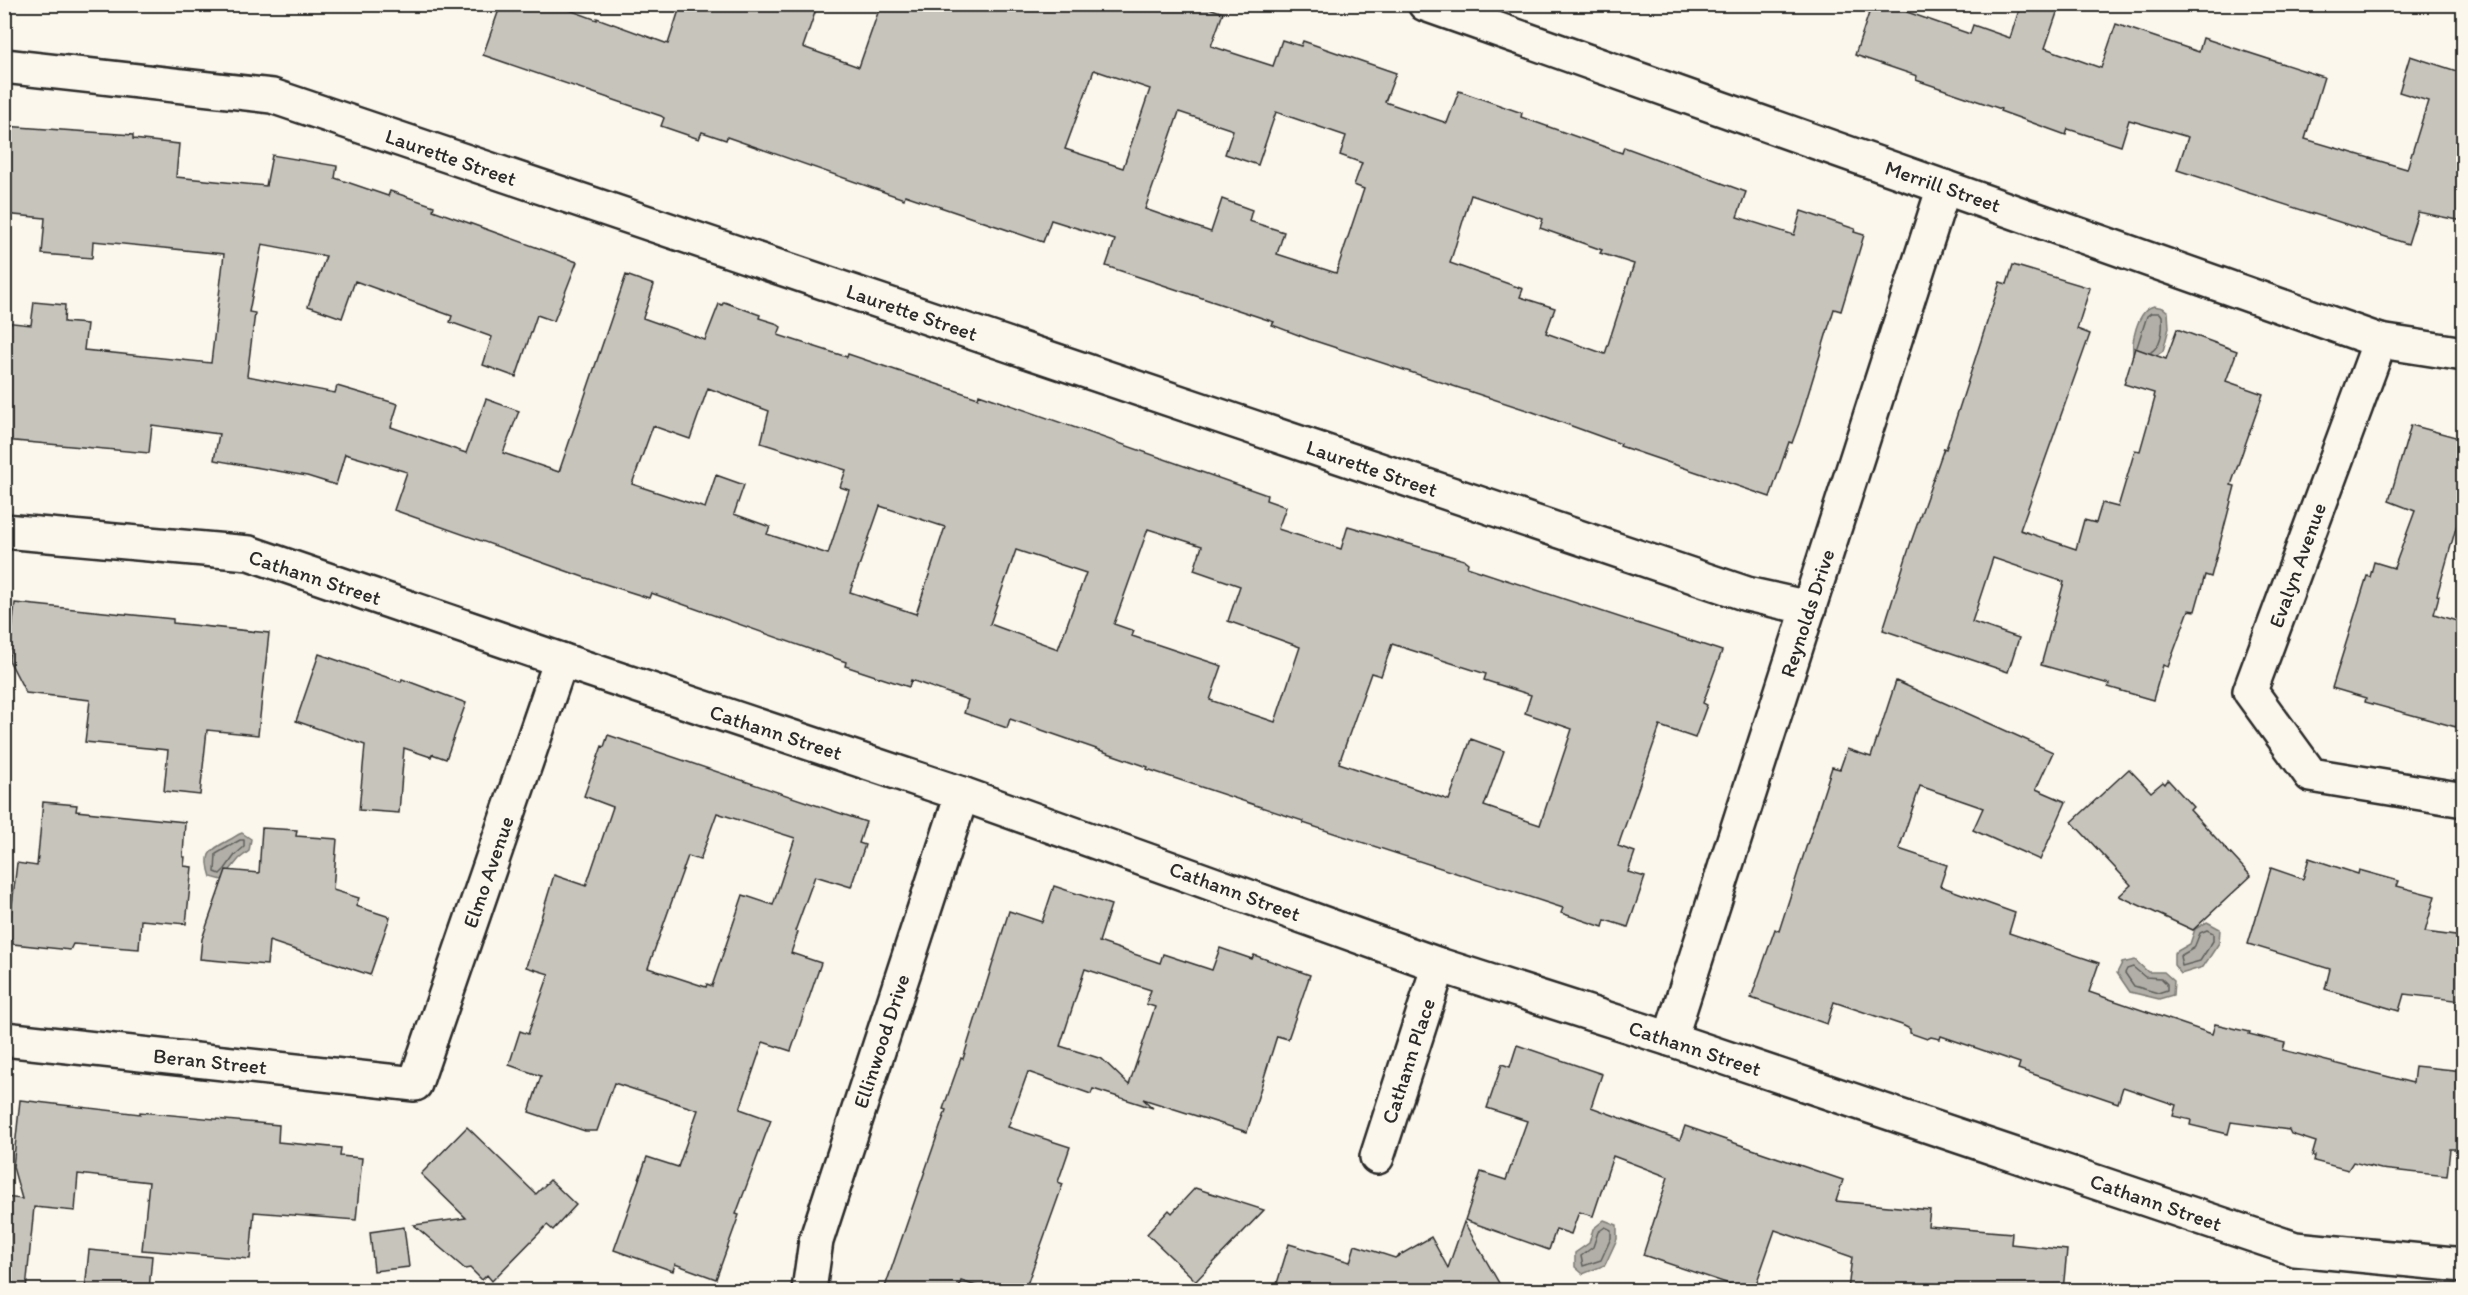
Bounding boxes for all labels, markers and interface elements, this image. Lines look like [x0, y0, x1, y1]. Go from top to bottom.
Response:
street label: Laurette Street [382, 123, 520, 191]
street label: Merrill Street [1882, 155, 2004, 217]
street label: Laurette Street [843, 278, 981, 346]
street label: Laurette Street [1303, 434, 1441, 502]
street label: Evalyn Avenue [2263, 499, 2331, 631]
street label: Cathann Street [246, 544, 384, 610]
street label: Reynolds Drive [1775, 546, 1839, 680]
street label: Cathann Street [707, 699, 845, 765]
street label: Elmo Avenue [457, 813, 519, 931]
street label: Cathann Street [1166, 856, 1304, 926]
street label: Ellinwood Drive [848, 971, 914, 1111]
street label: Cathann Place [1376, 995, 1440, 1127]
street label: Cathann Street [1626, 1015, 1764, 1081]
street label: Beran Street [152, 1043, 268, 1079]
street label: Cathann Street [2087, 1168, 2225, 1236]

